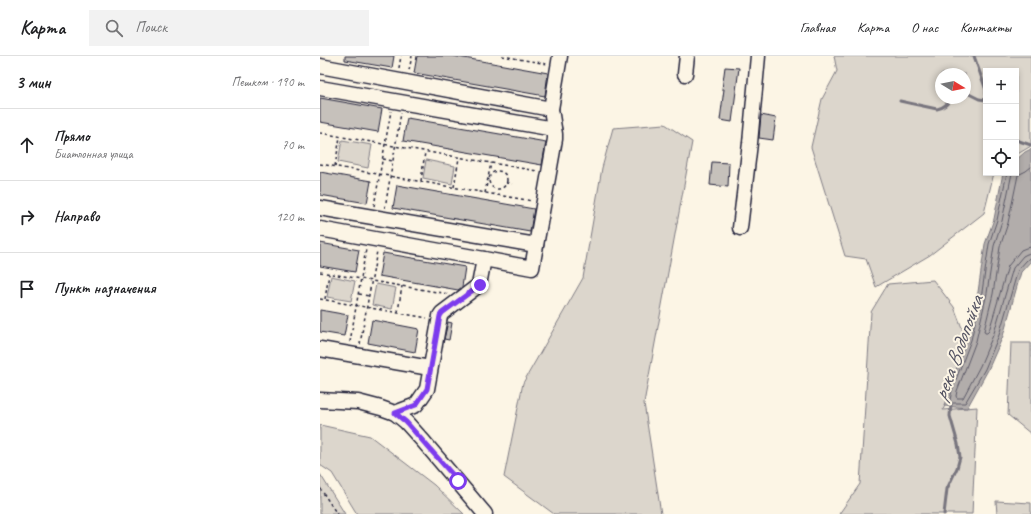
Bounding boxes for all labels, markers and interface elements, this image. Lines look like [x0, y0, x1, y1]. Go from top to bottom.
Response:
search box [89, 10, 369, 46]
text: Карта [20, 16, 65, 40]
icon: search [103, 17, 125, 39]
text: Поиск [135, 18, 167, 37]
text: Главная [800, 19, 835, 36]
text: Карта [857, 19, 889, 36]
text: О нас [911, 19, 938, 36]
text: Контакты [960, 19, 1011, 36]
north arrow [935, 68, 971, 104]
map controls [983, 68, 1019, 176]
button: + [983, 68, 1019, 104]
text: 3 мин [16, 72, 51, 93]
text: Пешком · 190 m [231, 74, 304, 90]
button: − [983, 104, 1019, 140]
text: Прямо [54, 127, 90, 146]
icon: ahead [16, 134, 38, 156]
text: 70 m [282, 137, 304, 153]
button: locate [983, 140, 1019, 176]
text: Биатлонная улица [54, 146, 133, 162]
icon: right [16, 206, 38, 228]
text: Направо [54, 207, 100, 226]
text: 120 m [276, 209, 304, 225]
route end [471, 276, 489, 294]
icon: arrive [16, 278, 38, 300]
text: Пункт назначения [54, 279, 156, 298]
water label: река Водопойка [927, 290, 990, 405]
route start [449, 472, 467, 490]

